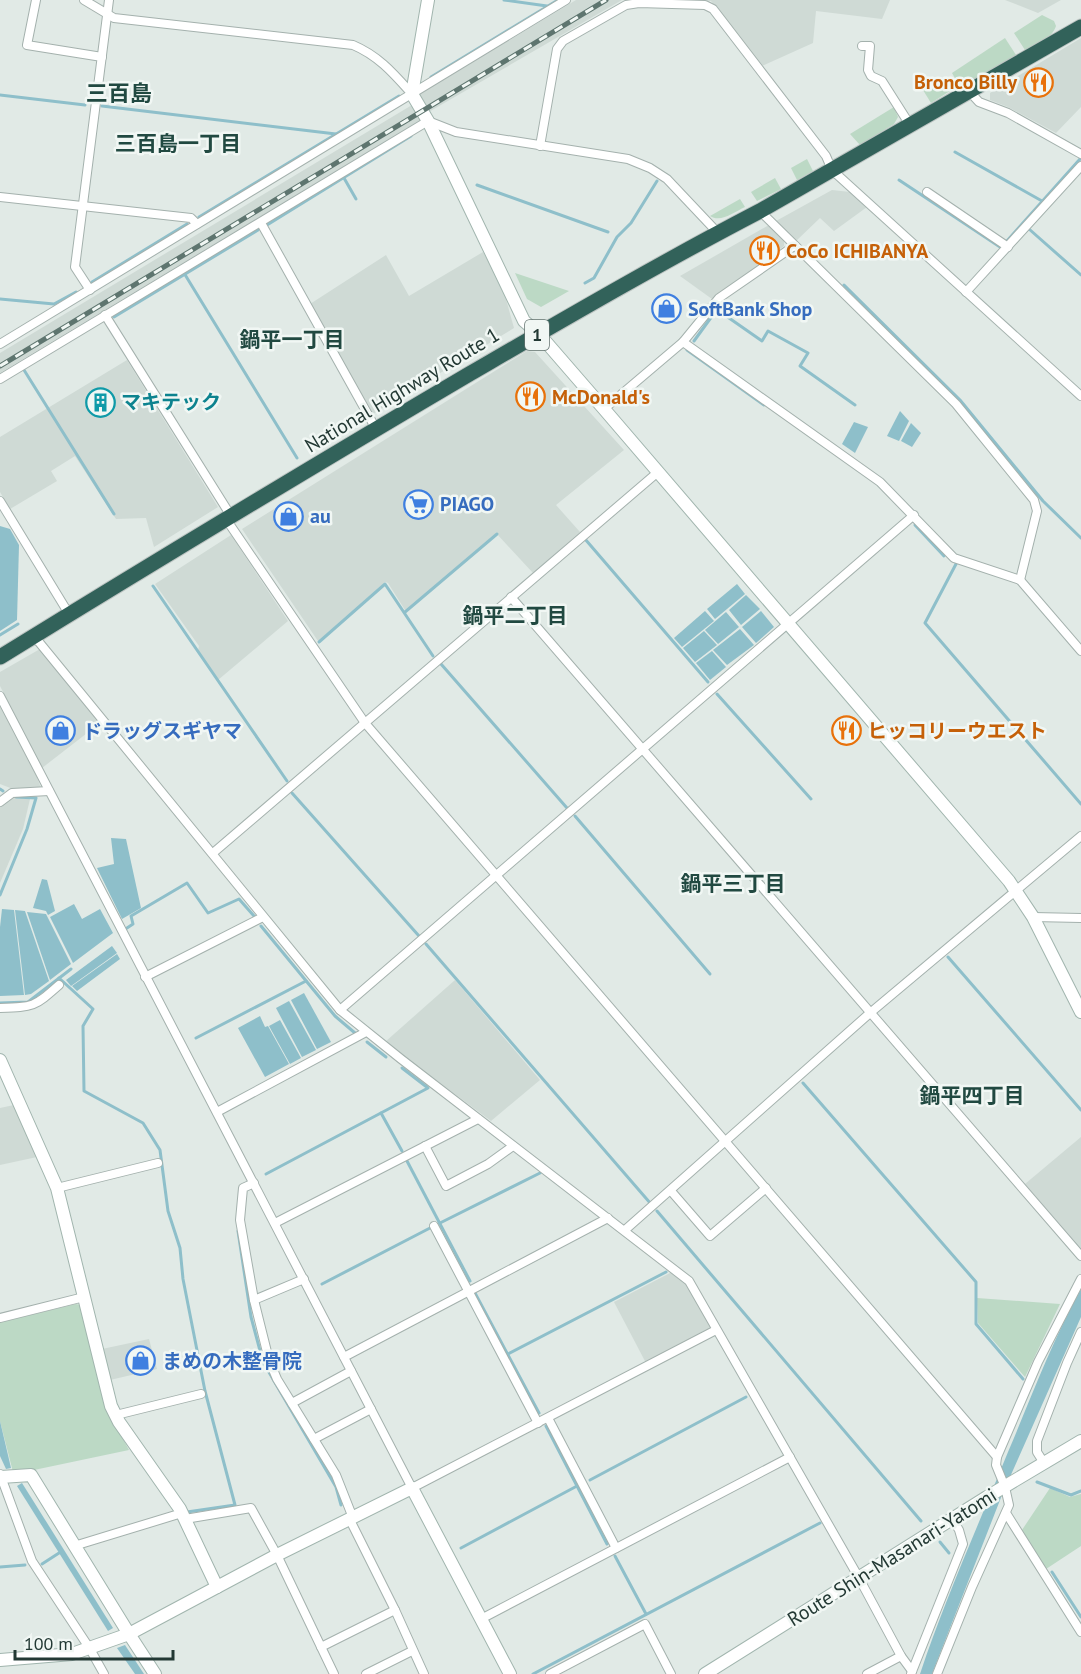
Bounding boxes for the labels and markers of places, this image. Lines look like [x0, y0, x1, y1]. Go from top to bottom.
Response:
restaurant icon: Bronco Billy [1022, 66, 1054, 98]
place label: Bronco Billy [914, 69, 1017, 95]
restaurant icon: CoCo ICHIBANYA [749, 235, 781, 267]
place label: CoCo ICHIBANYA [786, 238, 929, 264]
shop icon: SoftBank Shop [651, 293, 683, 325]
place label: SoftBank Shop [688, 296, 812, 322]
restaurant icon: McDonald's [515, 381, 547, 413]
place label: McDonald's [552, 384, 650, 410]
building icon: マキテック [84, 386, 116, 418]
place label: マキテック [121, 389, 221, 415]
supermarket icon: PIAGO [403, 488, 435, 520]
place label: PIAGO [440, 491, 494, 517]
shop icon: au [273, 500, 305, 532]
place label: au [310, 503, 331, 529]
shop icon: ドラッグスギヤマ [45, 715, 77, 747]
restaurant icon: ヒッコリーウエスト [830, 715, 862, 747]
place label: ドラッグスギヤマ [82, 718, 242, 744]
place label: ヒッコリーウエスト [867, 718, 1047, 744]
shop icon: まめの木整骨院 [125, 1345, 157, 1377]
place label: まめの木整骨院 [162, 1348, 302, 1374]

